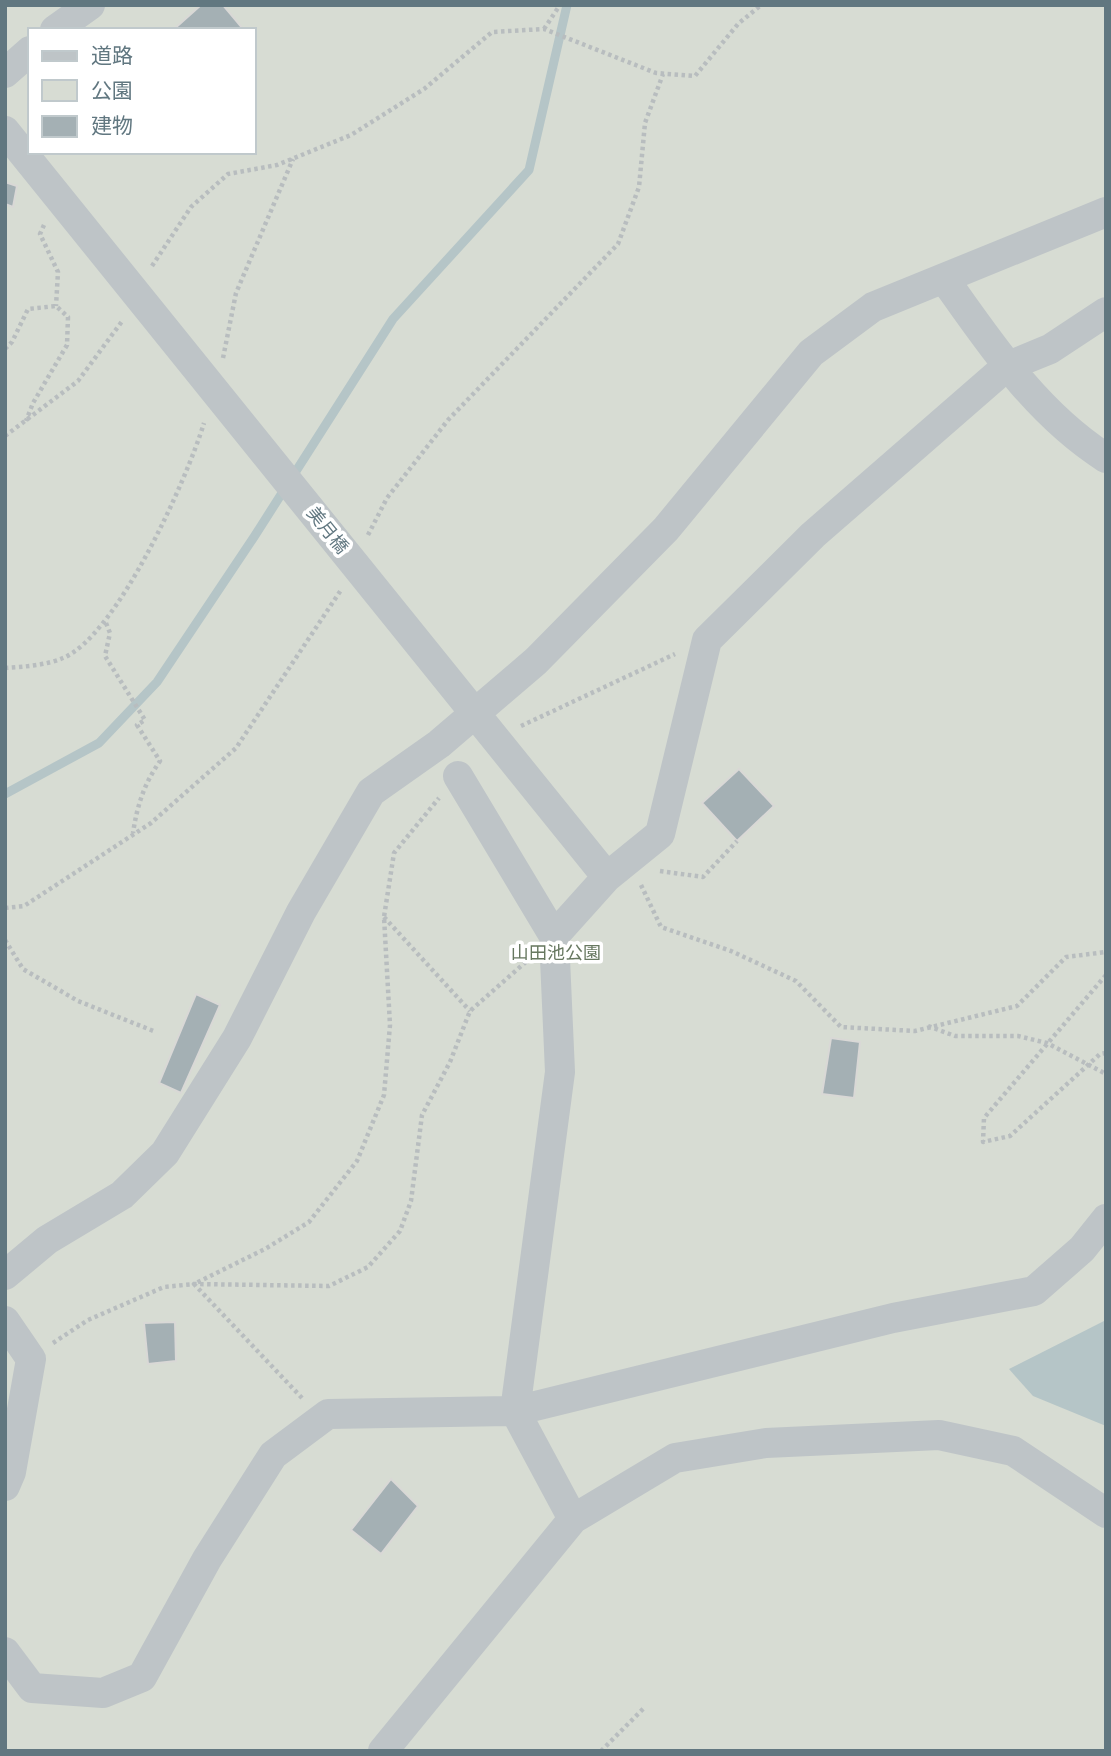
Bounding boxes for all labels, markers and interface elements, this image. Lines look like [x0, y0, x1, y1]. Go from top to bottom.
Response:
legend [28, 28, 256, 154]
text: 道路 [91, 44, 133, 68]
text: 公園 [91, 79, 133, 103]
text: 建物 [91, 114, 133, 138]
street label: 美月橋 [303, 502, 353, 558]
park label: 山田池公園 [511, 942, 601, 963]

